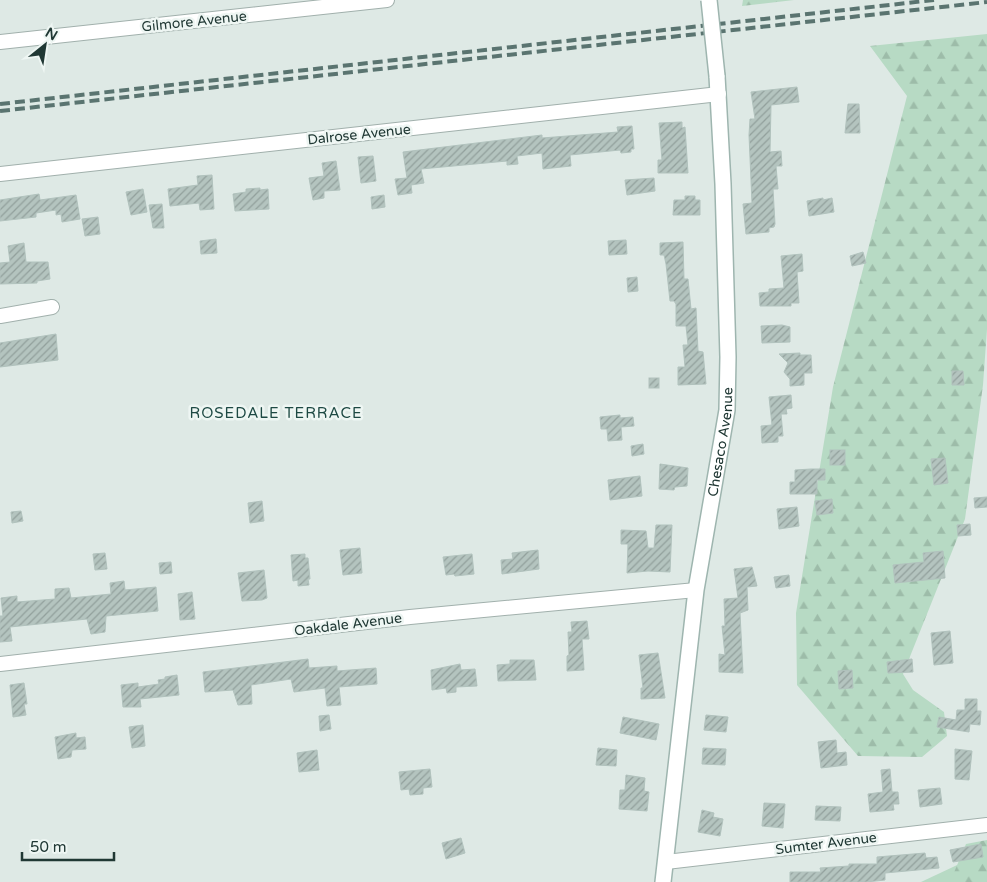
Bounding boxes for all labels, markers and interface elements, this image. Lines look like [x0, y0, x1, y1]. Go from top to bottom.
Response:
street label: Gilmore Avenue [141, 8, 248, 35]
north arrow [20, 20, 70, 70]
text: N [42, 24, 60, 44]
street label: Dalrose Avenue [307, 121, 412, 148]
street label: Chesaco Avenue [704, 387, 736, 498]
district label: ROSEDALE TERRACE [189, 404, 363, 422]
street label: Oakdale Avenue [293, 609, 403, 640]
street label: Sumter Avenue [774, 829, 878, 858]
scale bar [22, 830, 115, 862]
text: 50 m [30, 838, 67, 856]

